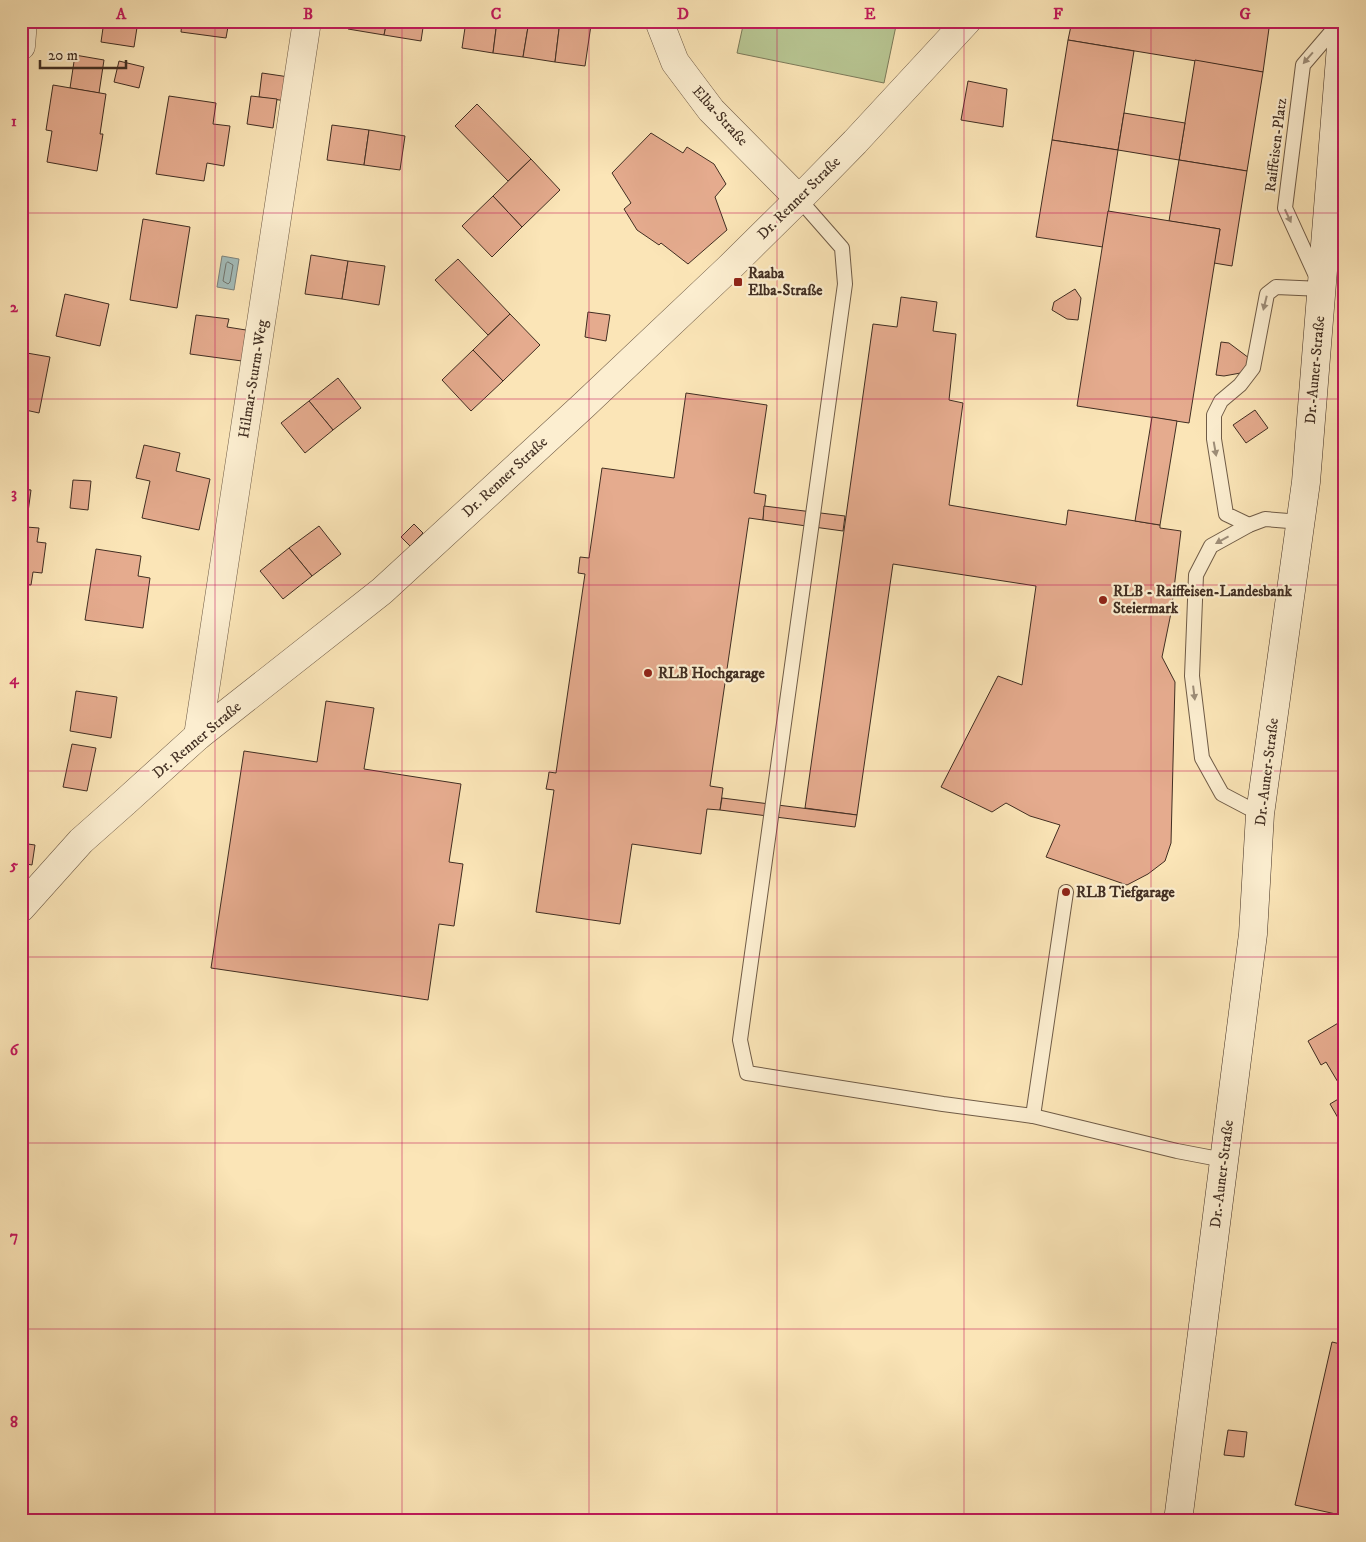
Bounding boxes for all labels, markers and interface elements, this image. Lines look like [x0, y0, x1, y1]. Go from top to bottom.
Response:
text: A [115, 4, 127, 24]
text: B [303, 4, 313, 24]
text: C [491, 4, 501, 24]
text: D [677, 4, 689, 24]
text: E [864, 4, 876, 24]
text: F [1053, 4, 1063, 24]
text: G [1239, 4, 1251, 24]
scale bar [40, 38, 126, 70]
text: 20 m [48, 46, 78, 65]
one-way arrow [1303, 51, 1314, 64]
street label: Elba-Straße [688, 82, 752, 150]
street label: Raiffeisen-Platz [1261, 96, 1291, 193]
text: 1 [11, 111, 17, 131]
street label: Dr. Renner Straße [753, 152, 845, 244]
one-way arrow [1285, 209, 1293, 223]
place label: Raaba Elba-Straße [748, 264, 823, 300]
marker: Raaba Elba-Straße [732, 276, 744, 288]
one-way arrow [1261, 296, 1269, 311]
text: 2 [10, 297, 19, 317]
street label: Dr.-Auner-Straße [1301, 315, 1329, 425]
street label: Hilmar-Sturm-Weg [234, 318, 272, 440]
street label: Dr. Renner Straße [458, 433, 552, 521]
one-way arrow [1212, 442, 1220, 458]
text: 3 [11, 483, 17, 503]
one-way arrow [1214, 536, 1229, 544]
place label: RLB - Raiffeisen-Landesbank Steiermark [1113, 582, 1293, 618]
marker: RLB - Raiffeisen-Landesbank Steiermark [1097, 594, 1109, 606]
place label: RLB Hochgarage [658, 664, 765, 683]
marker: RLB Hochgarage [642, 667, 654, 679]
text: 4 [8, 669, 19, 689]
one-way arrow [1190, 685, 1198, 701]
street label: Dr. Renner Straße [149, 697, 245, 783]
street label: Dr.-Auner-Straße [1251, 717, 1283, 827]
text: 5 [9, 855, 18, 875]
place label: RLB Tiefgarage [1076, 883, 1176, 902]
marker: RLB Tiefgarage [1060, 886, 1072, 898]
text: 6 [10, 1040, 20, 1060]
street label: Dr.-Auner-Straße [1206, 1119, 1238, 1229]
text: 7 [10, 1226, 18, 1246]
text: 8 [10, 1412, 18, 1432]

